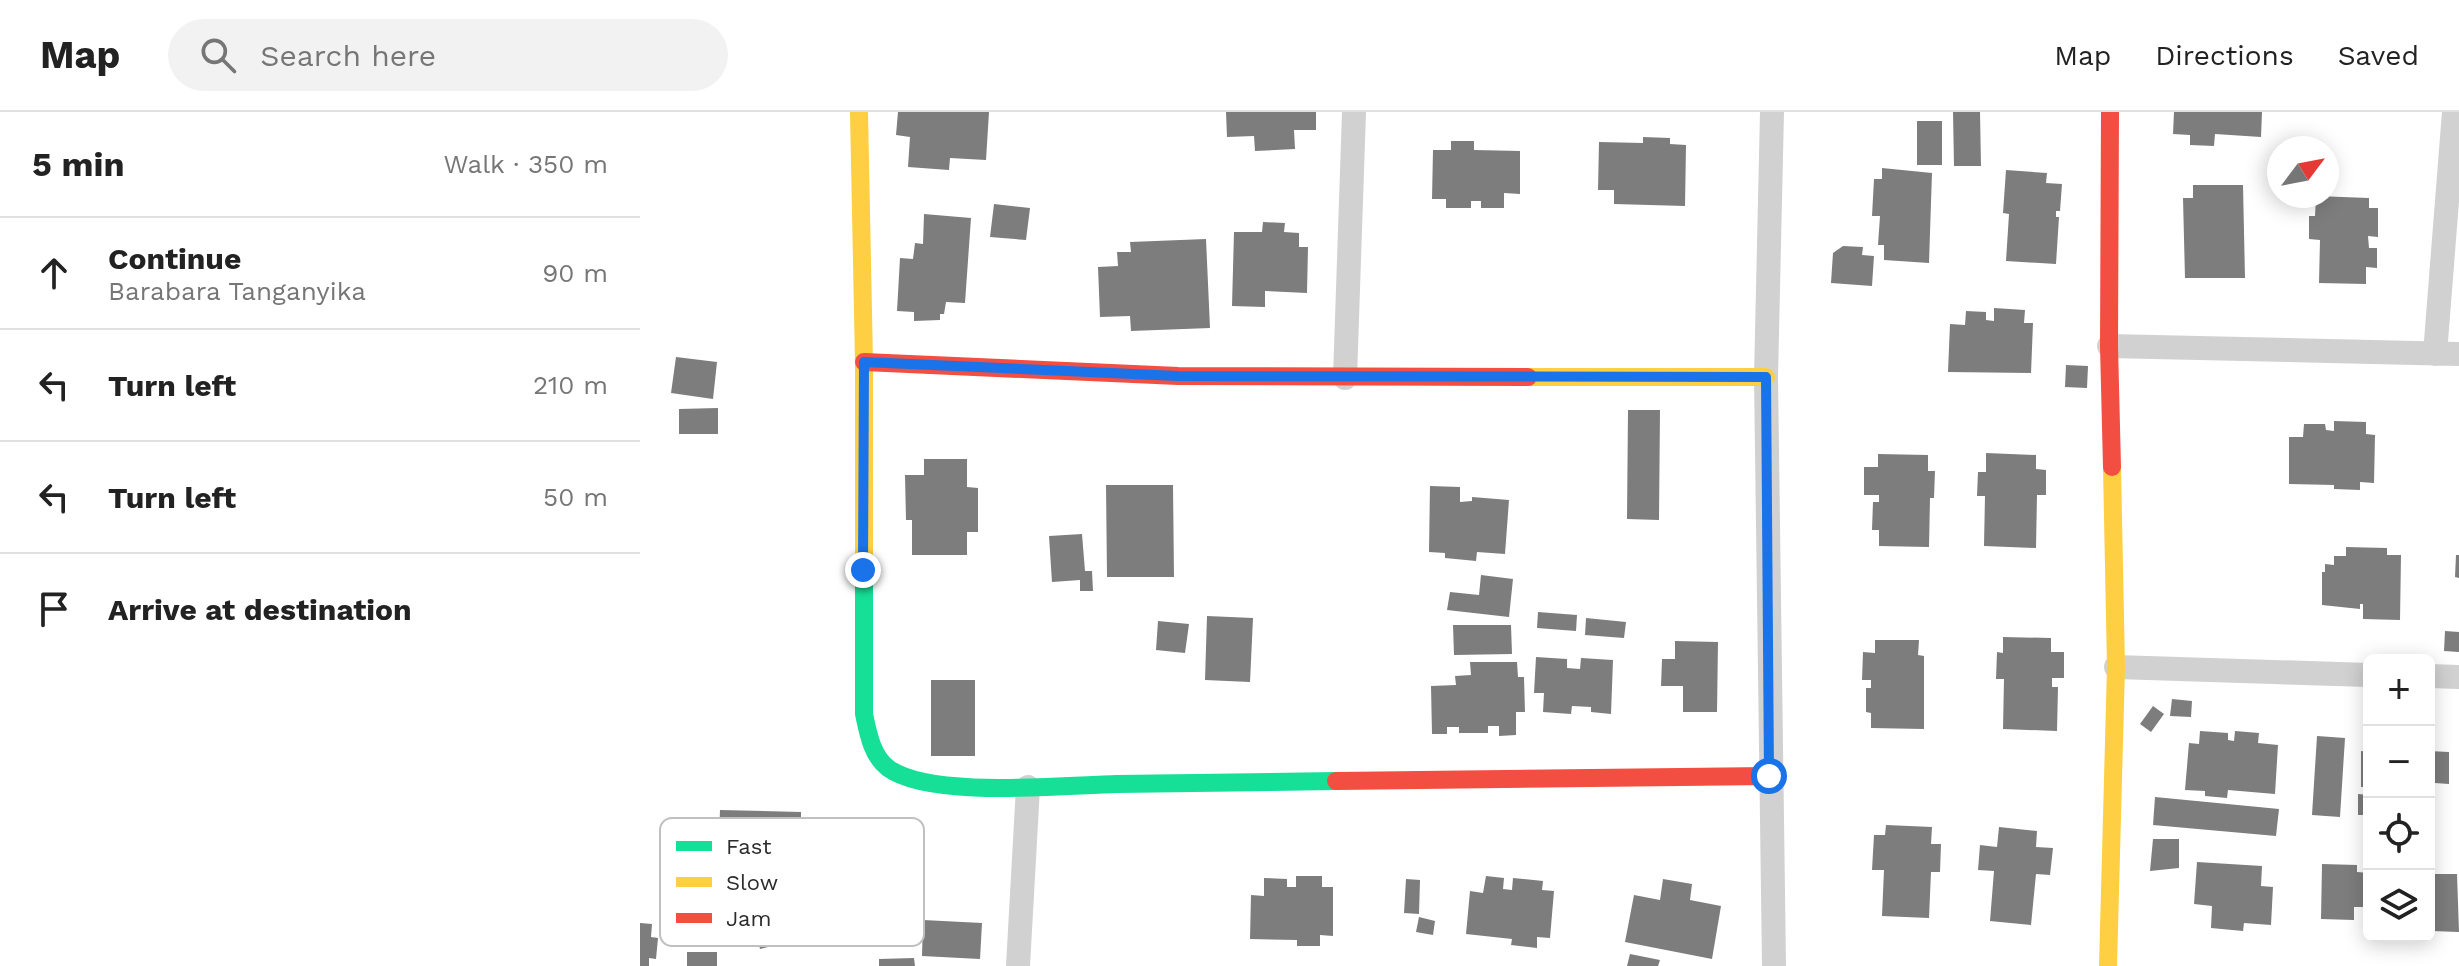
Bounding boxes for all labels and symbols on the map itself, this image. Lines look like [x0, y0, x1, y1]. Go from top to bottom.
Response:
north arrow [2267, 136, 2339, 208]
route end [845, 552, 881, 588]
route start [1751, 758, 1787, 794]
legend [660, 818, 924, 946]
text: Fast [726, 834, 772, 859]
text: Slow [726, 870, 778, 895]
text: Jam [726, 906, 771, 931]

